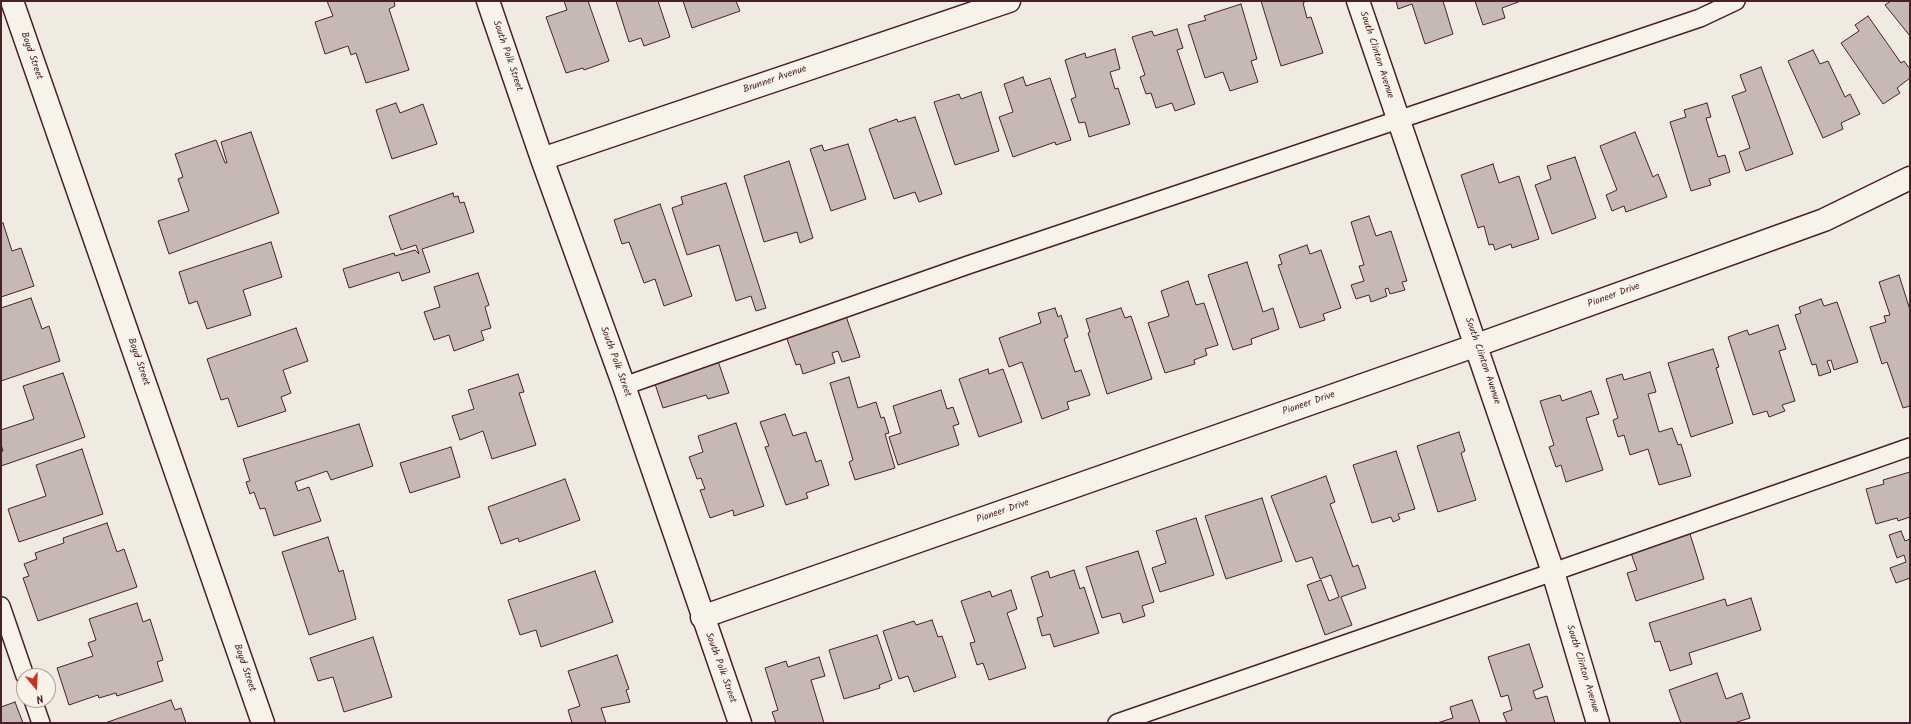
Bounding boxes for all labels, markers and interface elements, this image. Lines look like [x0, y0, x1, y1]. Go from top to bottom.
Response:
street label: South Clinton Avenue [1356, 10, 1396, 100]
street label: South Polk Street [489, 19, 525, 93]
street label: Boyd Street [17, 30, 45, 82]
street label: Brunner Avenue [742, 64, 808, 96]
street label: Pioneer Drive [1586, 281, 1642, 311]
street label: South Clinton Avenue [1461, 316, 1503, 406]
street label: South Polk Street [597, 325, 633, 399]
street label: Boyd Street [124, 336, 152, 388]
street label: Pioneer Drive [1281, 389, 1337, 419]
street label: Pioneer Drive [975, 497, 1031, 527]
street label: South Clinton Avenue [1563, 624, 1601, 714]
street label: South Polk Street [702, 631, 738, 705]
street label: Boyd Street [230, 642, 258, 694]
north arrow [16, 668, 56, 708]
text: N [33, 689, 46, 708]

